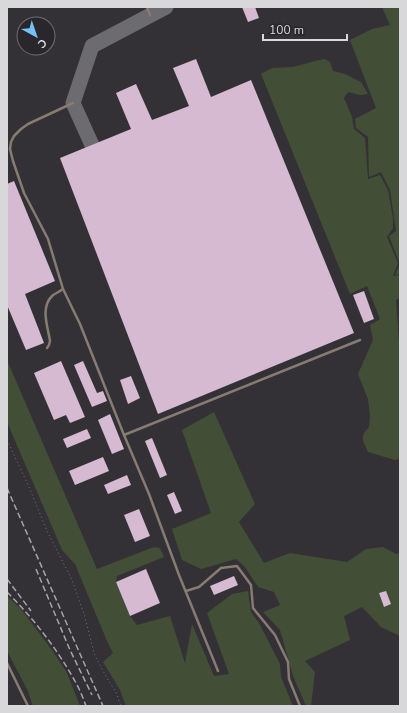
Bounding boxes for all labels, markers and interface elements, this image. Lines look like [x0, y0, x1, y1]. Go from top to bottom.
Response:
north arrow [16, 16, 56, 56]
scale bar [263, 16, 347, 42]
text: 100 m [269, 22, 304, 38]
text: С [34, 35, 50, 52]

